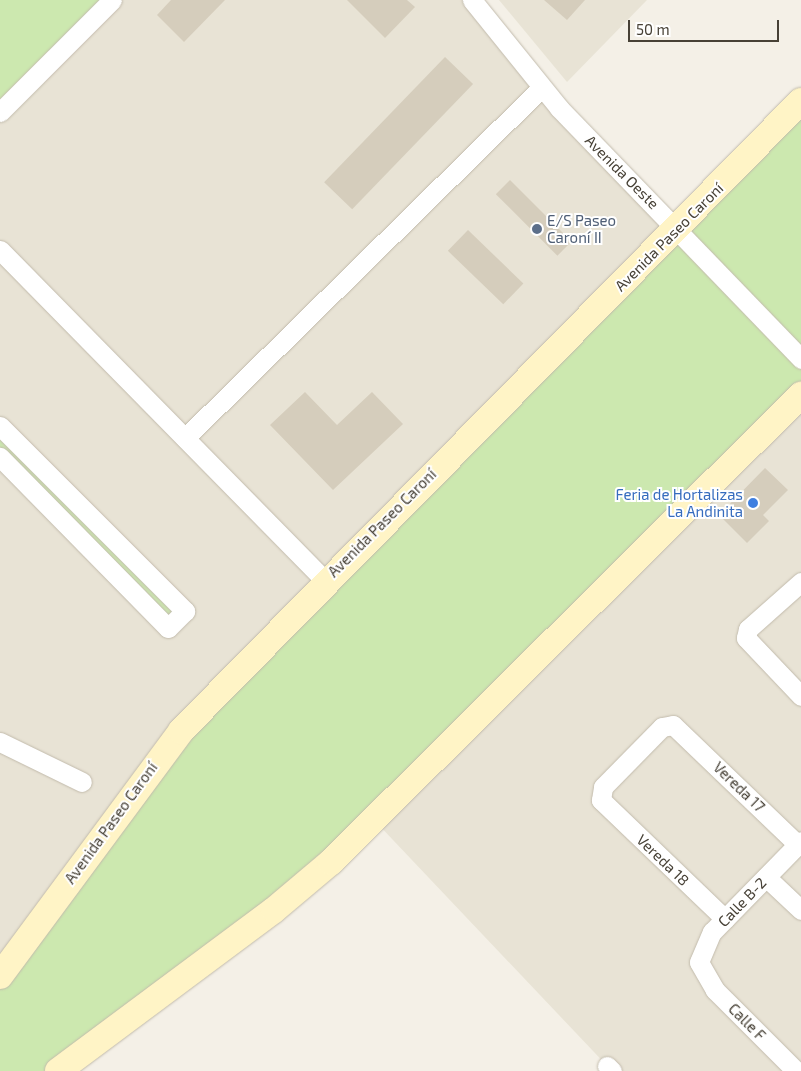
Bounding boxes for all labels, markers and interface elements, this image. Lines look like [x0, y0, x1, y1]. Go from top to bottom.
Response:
scale bar [631, 10, 782, 42]
text: 50 m [636, 20, 670, 38]
street label: Avenida Oeste [581, 131, 663, 213]
street label: Avenida Paseo Caroní [611, 179, 727, 295]
place label: E/S Paseo Caroní II [547, 211, 616, 246]
marker: E/S Paseo Caroní II [531, 223, 543, 235]
street label: Avenida Paseo Caroní [324, 465, 440, 581]
place label: Feria de Hortalizas La Andinita [616, 485, 743, 520]
marker: Feria de Hortalizas La Andinita [747, 497, 759, 509]
street label: Vereda 17 [710, 758, 768, 816]
street label: Avenida Paseo Caroní [61, 759, 161, 887]
street label: Vereda 18 [633, 831, 693, 889]
street label: Calle B-2 [714, 874, 770, 930]
street label: Calle F [725, 1000, 769, 1044]

